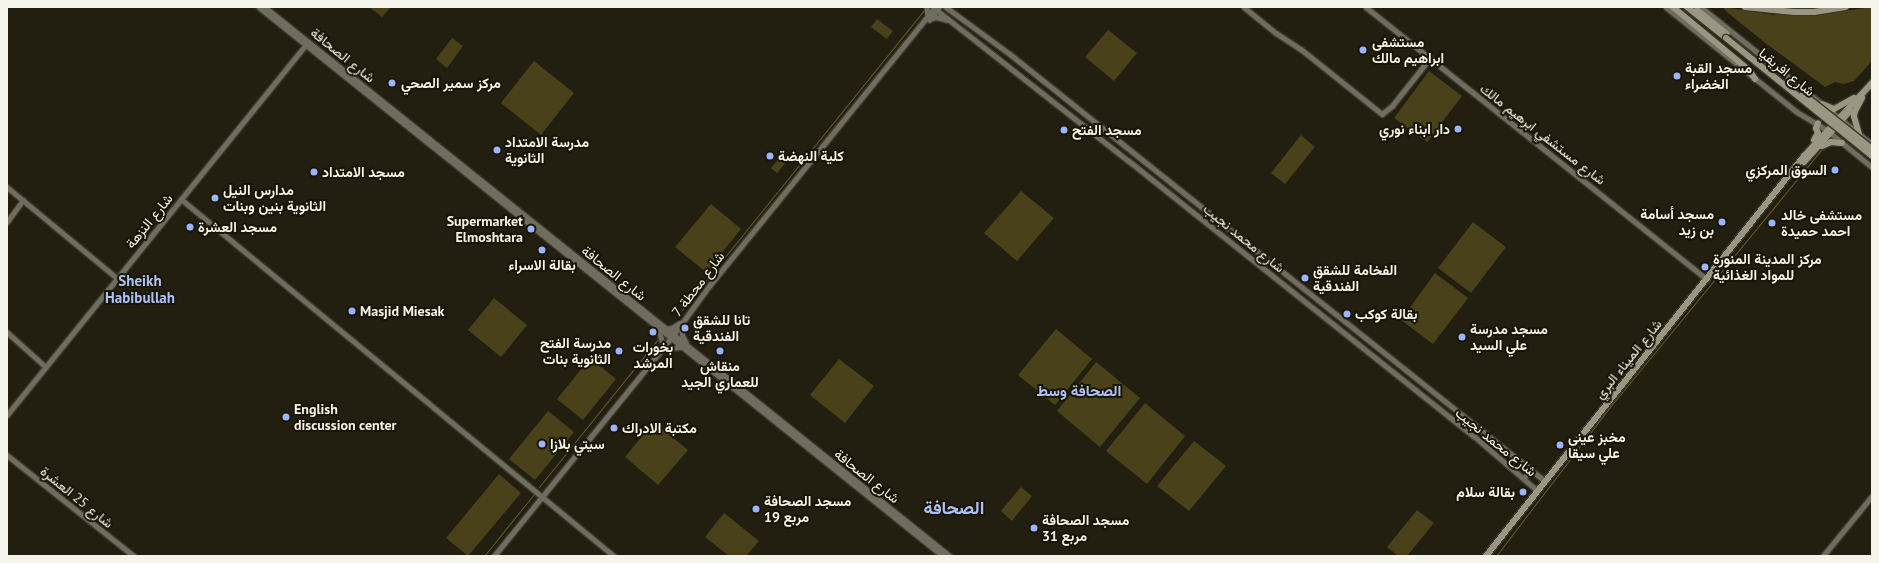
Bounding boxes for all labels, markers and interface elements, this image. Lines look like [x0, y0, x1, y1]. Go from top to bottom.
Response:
street label: شارع الصحافة [307, 24, 379, 86]
place label: مستشفى ابراهيم مالك [1372, 34, 1444, 66]
marker: مستشفى ابراهيم مالك [1357, 44, 1369, 56]
street label: شارع افريقيا [1756, 44, 1818, 100]
place label: مسجد القبة الخضراء [1685, 60, 1752, 92]
marker: مسجد القبة الخضراء [1672, 71, 1682, 81]
place label: مركز سمير الصحي [401, 75, 501, 91]
marker: مركز سمير الصحي [386, 77, 398, 89]
street label: شارع مستشفي ابرهيم مالك [1477, 80, 1609, 188]
place label: دار ابناء نوري [1379, 121, 1450, 137]
place label: مسجد الفتح [1072, 122, 1142, 138]
marker: دار ابناء نوري [1453, 124, 1463, 134]
marker: مسجد الفتح [1059, 125, 1069, 135]
place label: مدرسة الامتداد الثانوية [505, 134, 589, 166]
marker: مدرسة الامتداد الثانوية [492, 145, 502, 155]
place label: كلية النهضة [778, 148, 844, 164]
marker: كلية النهضة [765, 151, 775, 161]
place label: السوق المركزي [1745, 162, 1827, 178]
place label: مسجد الامتداد [322, 164, 405, 180]
marker: السوق المركزي [1830, 165, 1840, 175]
marker: مسجد الامتداد [309, 167, 319, 177]
place label: مدارس النيل الثانوية بنين وبنات [223, 182, 326, 214]
street label: شارع النزهة [122, 190, 176, 252]
marker: مدارس النيل الثانوية بنين وبنات [210, 193, 220, 203]
street label: شارع محمد نجيب [1200, 200, 1288, 276]
place label: مسجد أسامة بن زيد [1640, 206, 1714, 238]
place label: مستشفى خالد احمد حميدة [1781, 207, 1862, 240]
place label: Supermarket Elmoshtara [447, 213, 523, 246]
marker: مسجد أسامة بن زيد [1717, 217, 1727, 227]
marker: مستشفى خالد احمد حميدة [1766, 217, 1778, 229]
place label: مسجد العشرة [198, 219, 277, 235]
marker: مسجد العشرة [185, 222, 195, 232]
marker: Supermarket Elmoshtara [526, 224, 536, 234]
street label: شارع الصحافة [578, 242, 650, 304]
marker: بقالة الاسراء [537, 245, 547, 255]
street label: شارع محطة 7 [668, 248, 728, 320]
place label: مركز المدينة المنورة للمواد الغذائية [1713, 251, 1822, 284]
place label: بقالة الاسراء [508, 257, 576, 273]
place label: الفخامة للشقق الفندقية [1313, 262, 1397, 294]
marker: مركز المدينة المنورة للمواد الغذائية [1700, 262, 1710, 272]
district label: Sheikh Habibullah [105, 271, 175, 306]
marker: الفخامة للشقق الفندقية [1300, 273, 1310, 283]
place label: Masjid Miesak [360, 303, 444, 319]
marker: Masjid Miesak [347, 306, 357, 316]
place label: بقالة كوكب [1355, 306, 1417, 322]
marker: بقالة كوكب [1342, 309, 1352, 319]
place label: تانا للشقق الفندقية [693, 312, 750, 344]
street label: شارع الميناء البري [1591, 316, 1665, 402]
place label: مسجد مدرسة علي السيد [1470, 321, 1548, 354]
marker: تانا للشقق الفندقية [680, 323, 690, 333]
marker: بخورات المرشد [648, 327, 658, 337]
marker: مسجد مدرسة علي السيد [1457, 332, 1467, 342]
place label: مدرسة الفتح الثانوية بنات [540, 335, 611, 368]
place label: بخورات المرشد [633, 339, 673, 372]
marker: مدرسة الفتح الثانوية بنات [614, 346, 624, 356]
marker: منقاش للعماري الجيد [715, 346, 725, 356]
place label: منقاش للعماري الجيد [681, 358, 759, 390]
district label: الصحافة وسط [1037, 382, 1121, 400]
place label: English discussion center [294, 401, 396, 434]
street label: شارع محمد نجيب [1452, 404, 1540, 480]
marker: English discussion center [281, 412, 291, 422]
place label: مكتبة الادراك [622, 420, 697, 436]
marker: مكتبة الادراك [609, 423, 619, 433]
place label: مخبز عيني علي سيقا [1568, 429, 1626, 462]
place label: سيتي بلازا [550, 436, 605, 452]
marker: سيتي بلازا [537, 439, 547, 449]
marker: مخبز عيني علي سيقا [1555, 440, 1565, 450]
street label: شارع الصحافة [831, 445, 903, 507]
street label: شارع 25 العشرة [37, 463, 117, 531]
place label: بقالة سلام [1456, 484, 1515, 500]
marker: بقالة سلام [1518, 487, 1528, 497]
place label: مسجد الصحافة مربع 19 [764, 493, 851, 526]
district label: الصحافة [924, 497, 984, 519]
marker: مسجد الصحافة مربع 19 [751, 504, 761, 514]
place label: مسجد الصحافة مربع 31 [1042, 512, 1129, 544]
marker: مسجد الصحافة مربع 31 [1029, 523, 1039, 533]

